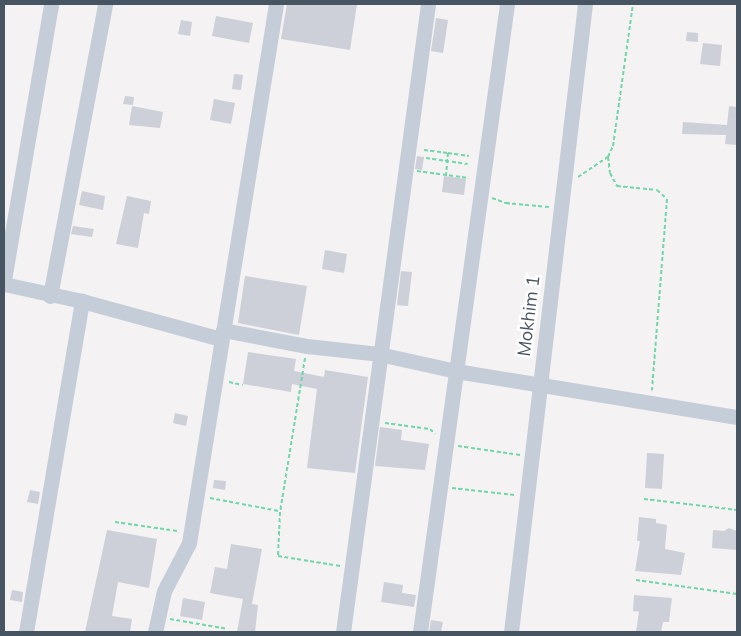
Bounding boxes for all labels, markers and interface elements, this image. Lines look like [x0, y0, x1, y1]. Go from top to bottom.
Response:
street label: Mokhim 1 [513, 274, 545, 358]

